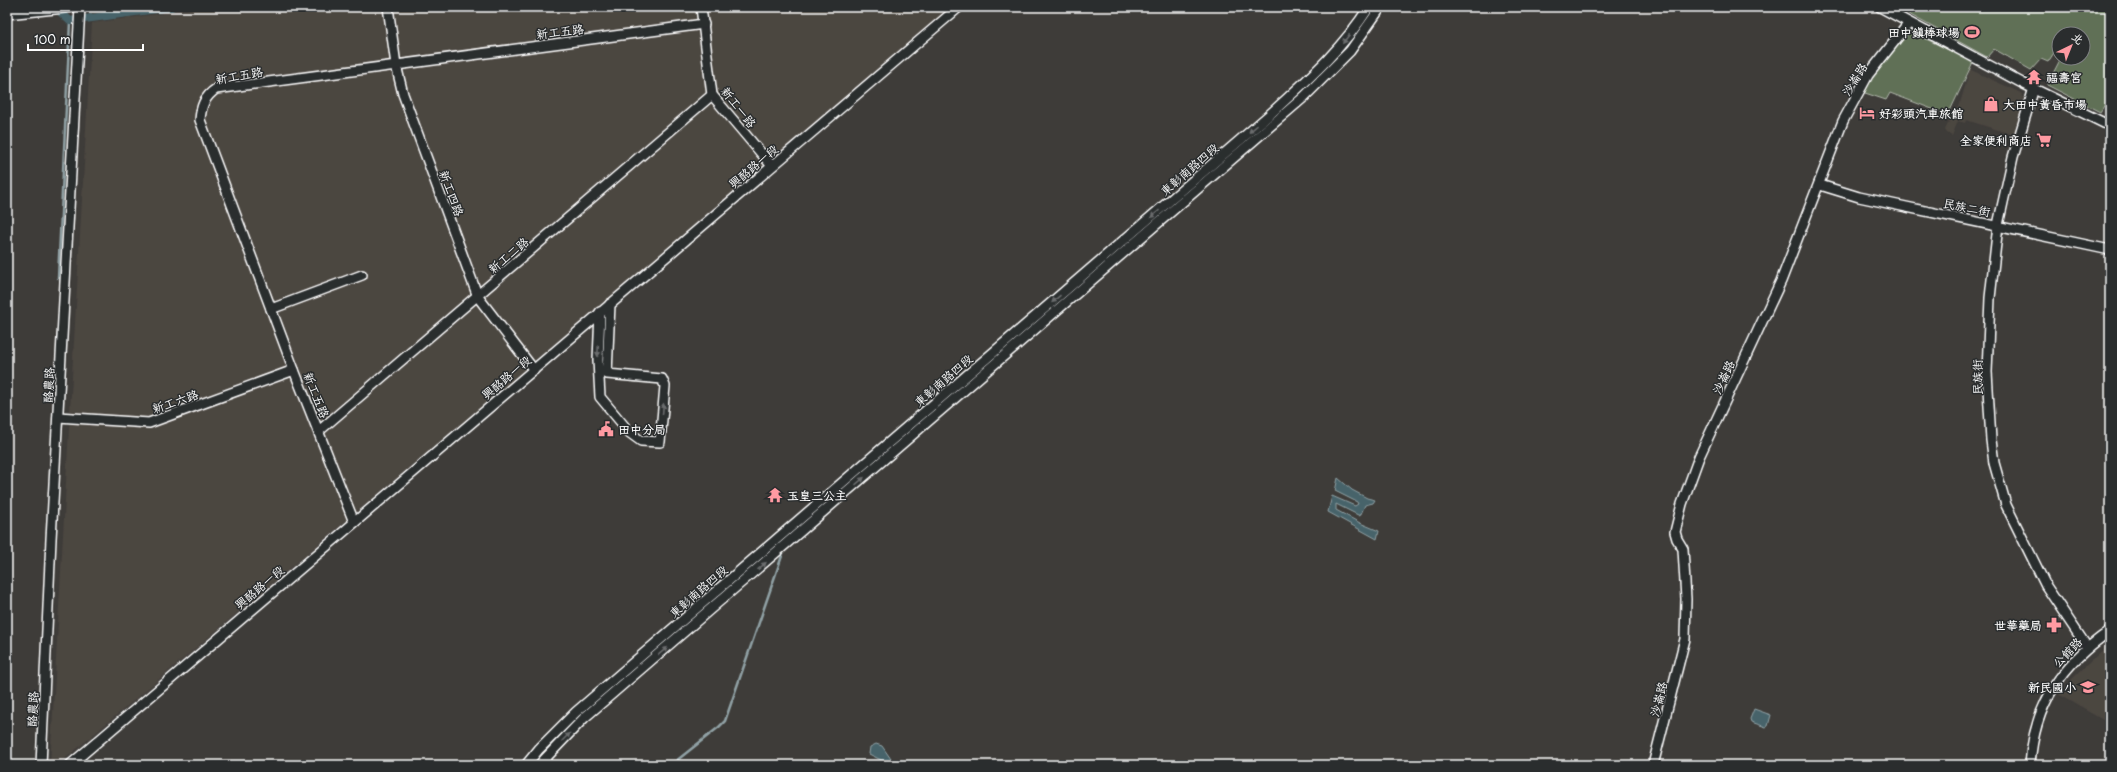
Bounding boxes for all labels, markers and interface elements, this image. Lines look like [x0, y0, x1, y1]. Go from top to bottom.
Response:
street label: 新工五路 [535, 19, 585, 43]
place label: 田中鎮棒球場 [1888, 23, 1960, 41]
sports icon: 田中鎮棒球場 [1963, 23, 1981, 41]
scale bar [28, 26, 143, 52]
north arrow [2051, 26, 2091, 66]
text: 北 [2068, 28, 2088, 48]
text: 100 m [34, 30, 71, 48]
one-way arrow [1342, 33, 1351, 44]
street label: 沙崙路 [1837, 59, 1871, 99]
street label: 新工五路 [214, 62, 264, 88]
temple icon: 福壽宮 [2025, 68, 2043, 86]
place label: 福壽宮 [2046, 68, 2082, 86]
street label: 新工一路 [717, 83, 761, 131]
shop icon: 大田中黃昏市場 [1982, 95, 2000, 113]
place label: 大田中黃昏市場 [2003, 95, 2087, 113]
hotel icon: 好彩頭汽車旅館 [1858, 104, 1876, 122]
place label: 好彩頭汽車旅館 [1879, 104, 1964, 122]
one-way arrow [1248, 124, 1258, 134]
place label: 全家便利商店 [1960, 131, 2032, 149]
supermarket icon: 全家便利商店 [2035, 131, 2053, 149]
street label: 東彰南路四段 [1156, 139, 1222, 199]
street label: 興酪路一段 [724, 140, 782, 192]
street label: 新工四路 [435, 167, 469, 219]
street label: 民族二街 [1942, 194, 1992, 220]
one-way arrow [1149, 209, 1160, 218]
street label: 新工二路 [484, 233, 532, 277]
one-way arrow [1051, 294, 1061, 303]
one-way arrow [595, 345, 602, 357]
street label: 東彰南路四段 [910, 350, 976, 410]
street label: 興酪路一段 [477, 351, 535, 403]
street label: 沙崙路 [1707, 357, 1739, 397]
street label: 民族街 [1968, 359, 1986, 395]
street label: 酪農路 [38, 367, 58, 403]
street label: 新工五路 [300, 369, 334, 421]
street label: 新工六路 [149, 385, 201, 417]
one-way arrow [659, 403, 666, 415]
public building icon: 田中分局 [597, 420, 615, 438]
place label: 田中分局 [618, 420, 666, 438]
one-way arrow [856, 477, 865, 486]
temple icon: 玉皇三公主 [766, 486, 784, 504]
place label: 玉皇三公主 [787, 486, 847, 504]
street label: 興酪路一段 [230, 561, 288, 613]
street label: 東彰南路四段 [665, 561, 731, 621]
one-way arrow [757, 562, 767, 571]
place label: 世華藥局 [1994, 616, 2042, 634]
pharmacy icon: 世華藥局 [2045, 616, 2063, 634]
street label: 公館路 [2048, 633, 2086, 671]
one-way arrow [658, 646, 669, 655]
place label: 新民國小 [2028, 678, 2076, 696]
school or university icon: 新民國小 [2079, 678, 2097, 696]
street label: 沙崙路 [1645, 679, 1671, 719]
street label: 酪農路 [22, 691, 42, 727]
one-way arrow [561, 732, 571, 741]

